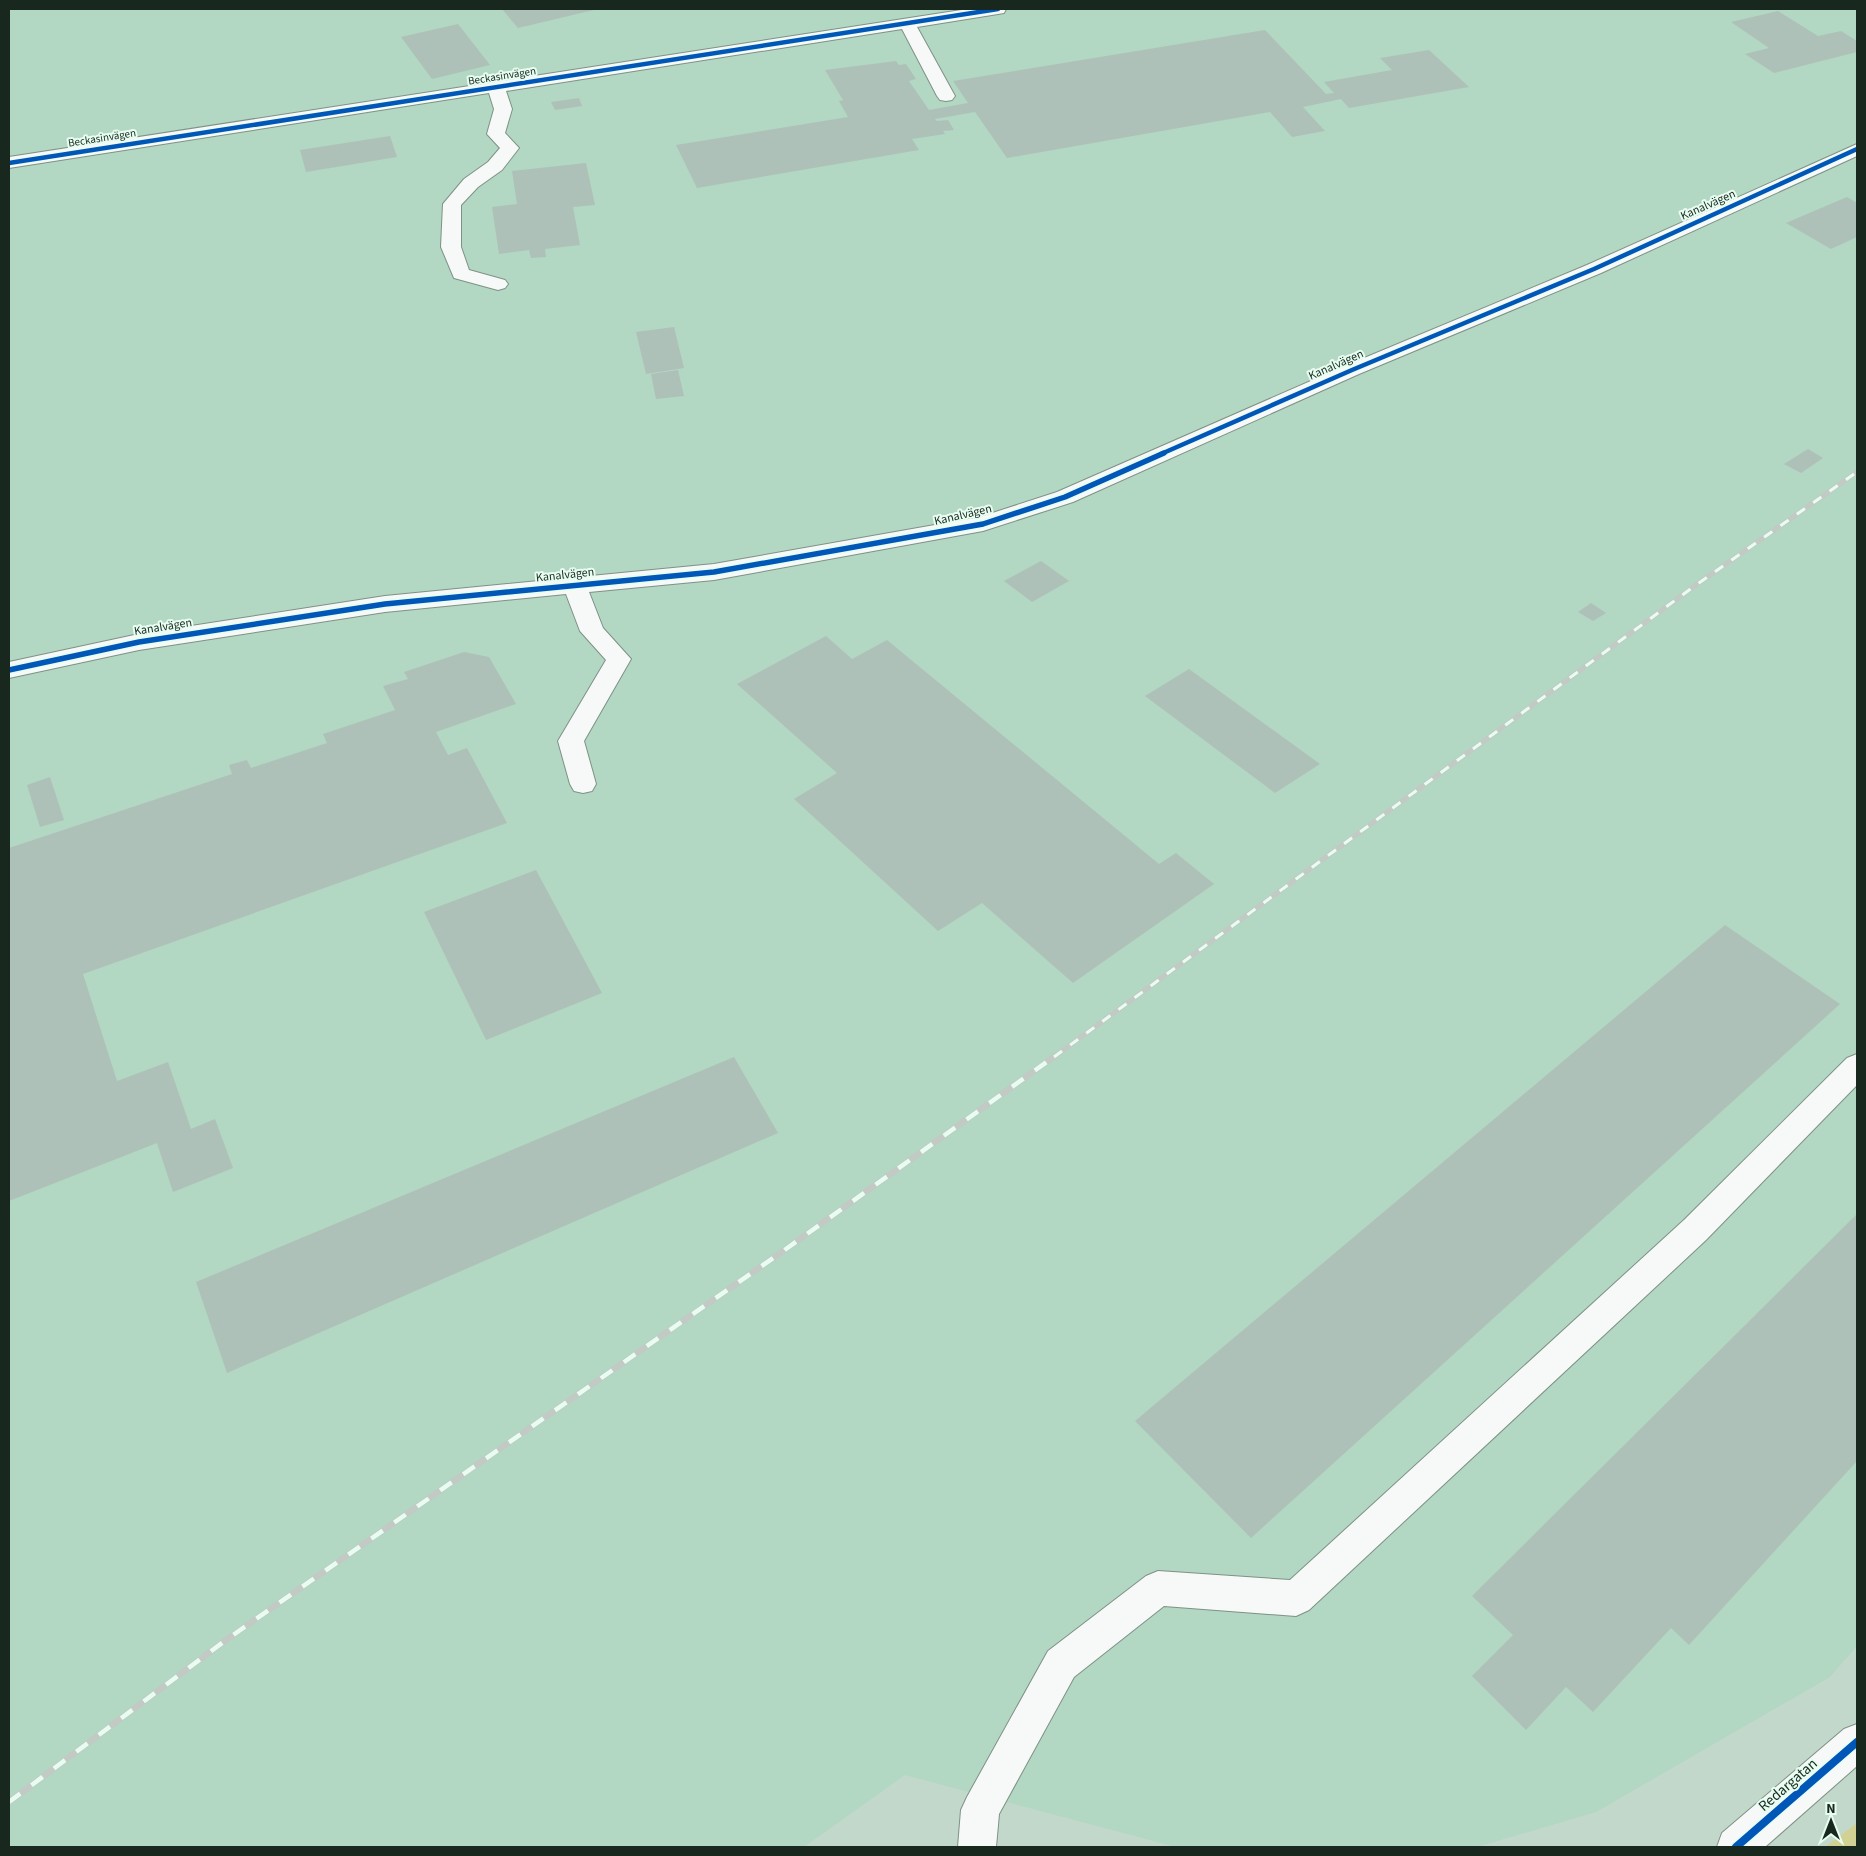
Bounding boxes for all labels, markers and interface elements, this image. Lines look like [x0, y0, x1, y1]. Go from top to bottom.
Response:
street label: Beckasinvägen [467, 63, 537, 89]
street label: Beckasinvägen [67, 125, 137, 151]
street label: Kanalvägen [1678, 185, 1738, 225]
street label: Kanalvägen [1306, 345, 1366, 385]
street label: Kanalvägen [933, 500, 993, 530]
street label: Kanalvägen [535, 563, 595, 587]
street label: Kanalvägen [133, 614, 193, 640]
street label: Redargatan [1754, 1753, 1822, 1817]
north arrow [1806, 1796, 1856, 1846]
text: N [1826, 1799, 1836, 1819]

